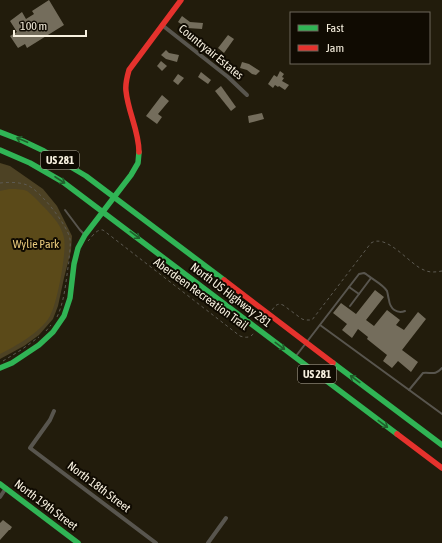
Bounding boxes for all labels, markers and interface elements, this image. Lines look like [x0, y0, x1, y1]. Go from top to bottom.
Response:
scale bar [14, 12, 86, 38]
legend [290, 12, 430, 64]
text: 100 m [20, 19, 47, 33]
text: Fast [326, 21, 344, 35]
street label: Countryair Estates [176, 22, 246, 82]
text: Jam [326, 41, 344, 55]
one-way arrow [17, 136, 29, 144]
road number: US 281 [41, 151, 79, 169]
one-way arrow [54, 176, 65, 184]
one-way arrow [129, 231, 140, 240]
park label: Wylie Park [13, 237, 60, 251]
street label: Aberdeen Recreation Trail [151, 255, 252, 334]
street label: North US Highway 281 [188, 260, 274, 330]
one-way arrow [274, 341, 285, 350]
road number: US 281 [298, 365, 336, 383]
one-way arrow [350, 375, 361, 384]
one-way arrow [378, 420, 389, 428]
street label: North 18th Street [65, 459, 134, 516]
street label: North 19th Street [12, 477, 81, 534]

